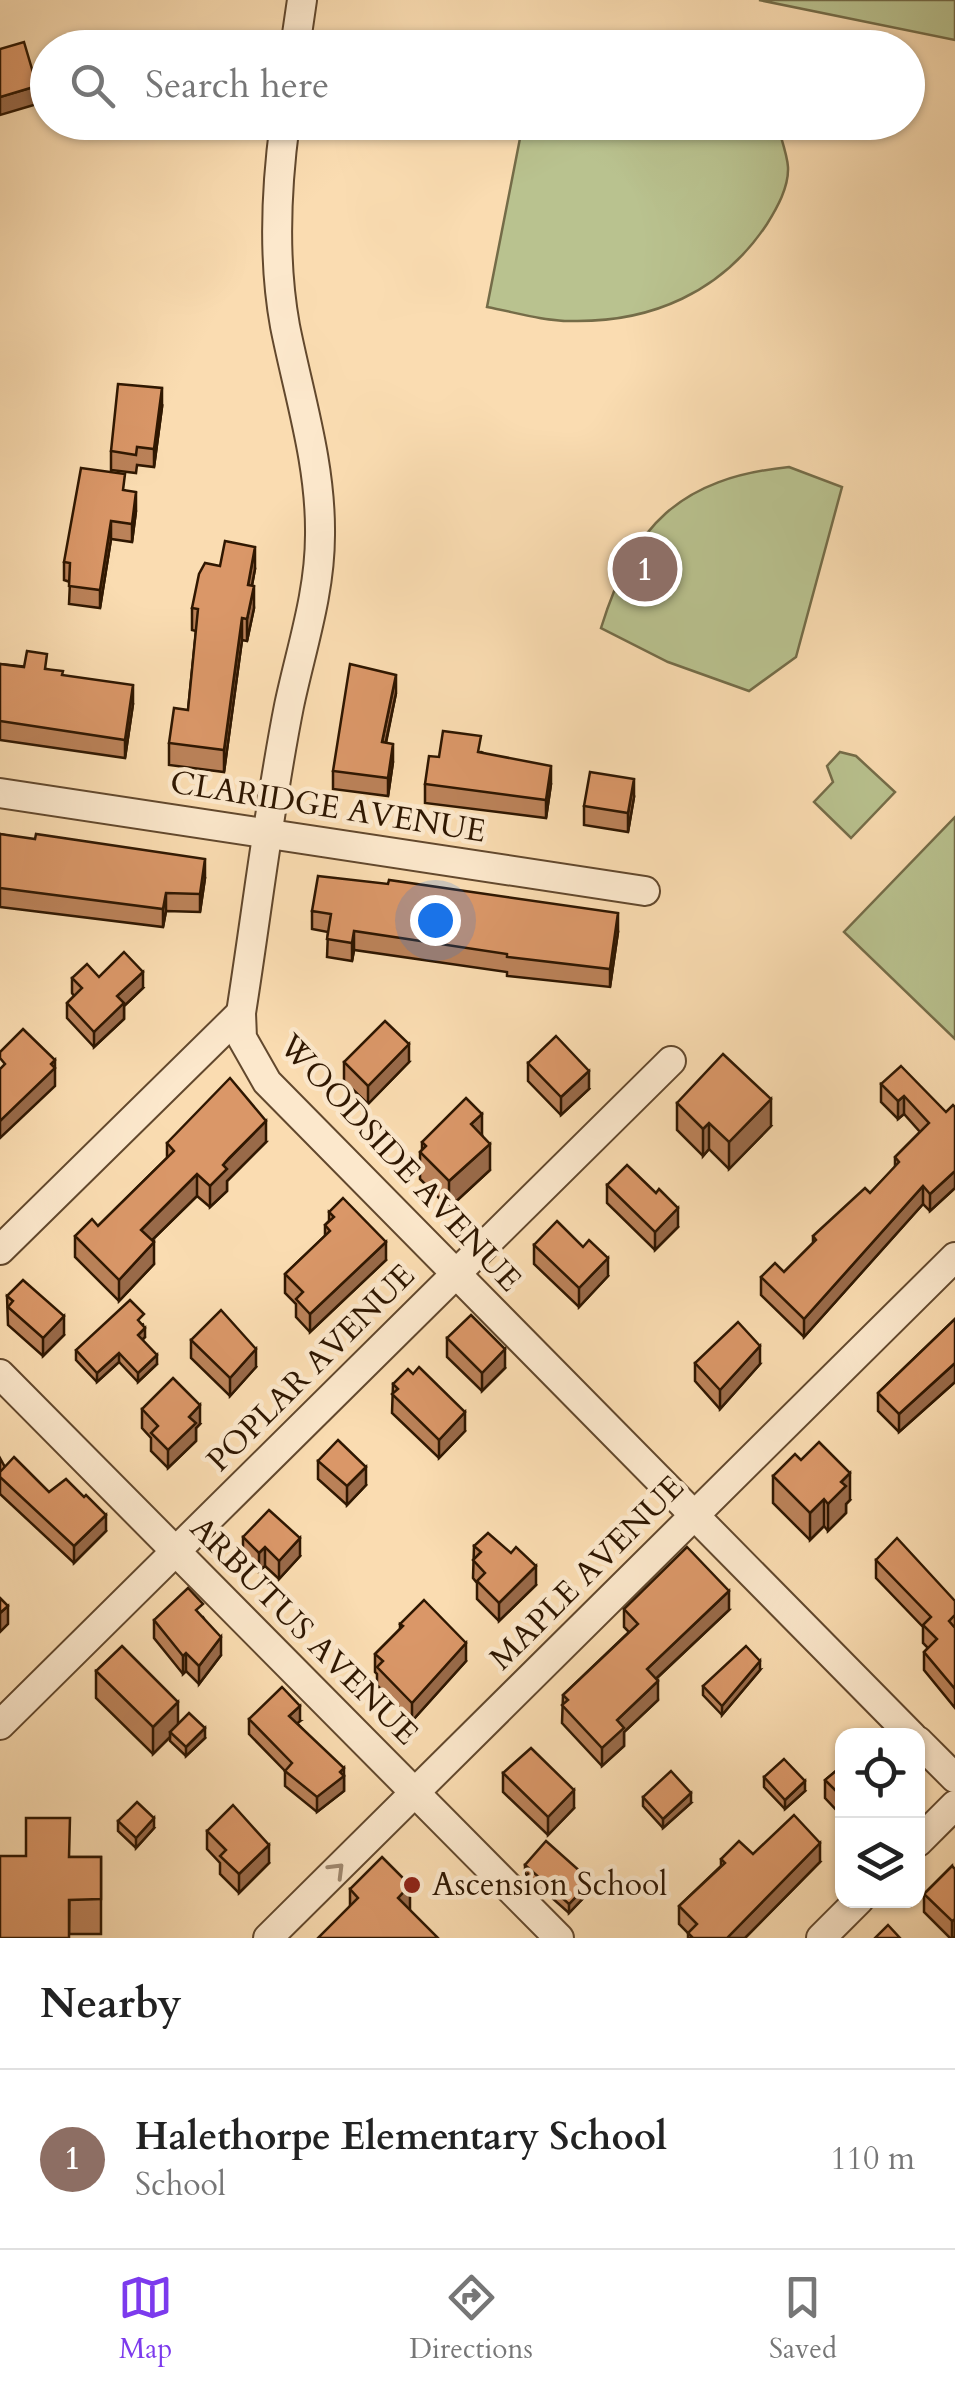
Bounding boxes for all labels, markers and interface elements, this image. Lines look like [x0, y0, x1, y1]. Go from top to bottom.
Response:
search box [30, 30, 925, 140]
icon: search [65, 58, 120, 113]
text: Search here [145, 59, 329, 111]
pin: 1 [612, 532, 678, 606]
street label: CLARIDGE AVENUE [167, 760, 489, 854]
your location [410, 895, 461, 946]
street label: WOODSIDE AVENUE [268, 1024, 531, 1301]
street label: POPLAR AVENUE [197, 1254, 425, 1482]
street label: MAPLE AVENUE [480, 1466, 694, 1680]
street label: ARBUTUS AVENUE [180, 1507, 428, 1755]
map controls [835, 1728, 925, 1908]
button: locate [835, 1728, 925, 1818]
button: layers [835, 1818, 925, 1908]
one-way arrow [326, 1863, 344, 1881]
place label: Ascension School [432, 1863, 667, 1907]
marker: Ascension School [401, 1874, 423, 1896]
text: Nearby [40, 1975, 182, 2032]
text: Halethorpe Elementary School [135, 2111, 667, 2163]
text: 1 [64, 2137, 81, 2181]
text: 110 m [830, 2137, 915, 2181]
text: School [135, 2163, 226, 2207]
tab: Map [118, 2270, 173, 2368]
tab: Directions [409, 2270, 533, 2368]
tab: Saved [769, 2270, 837, 2368]

